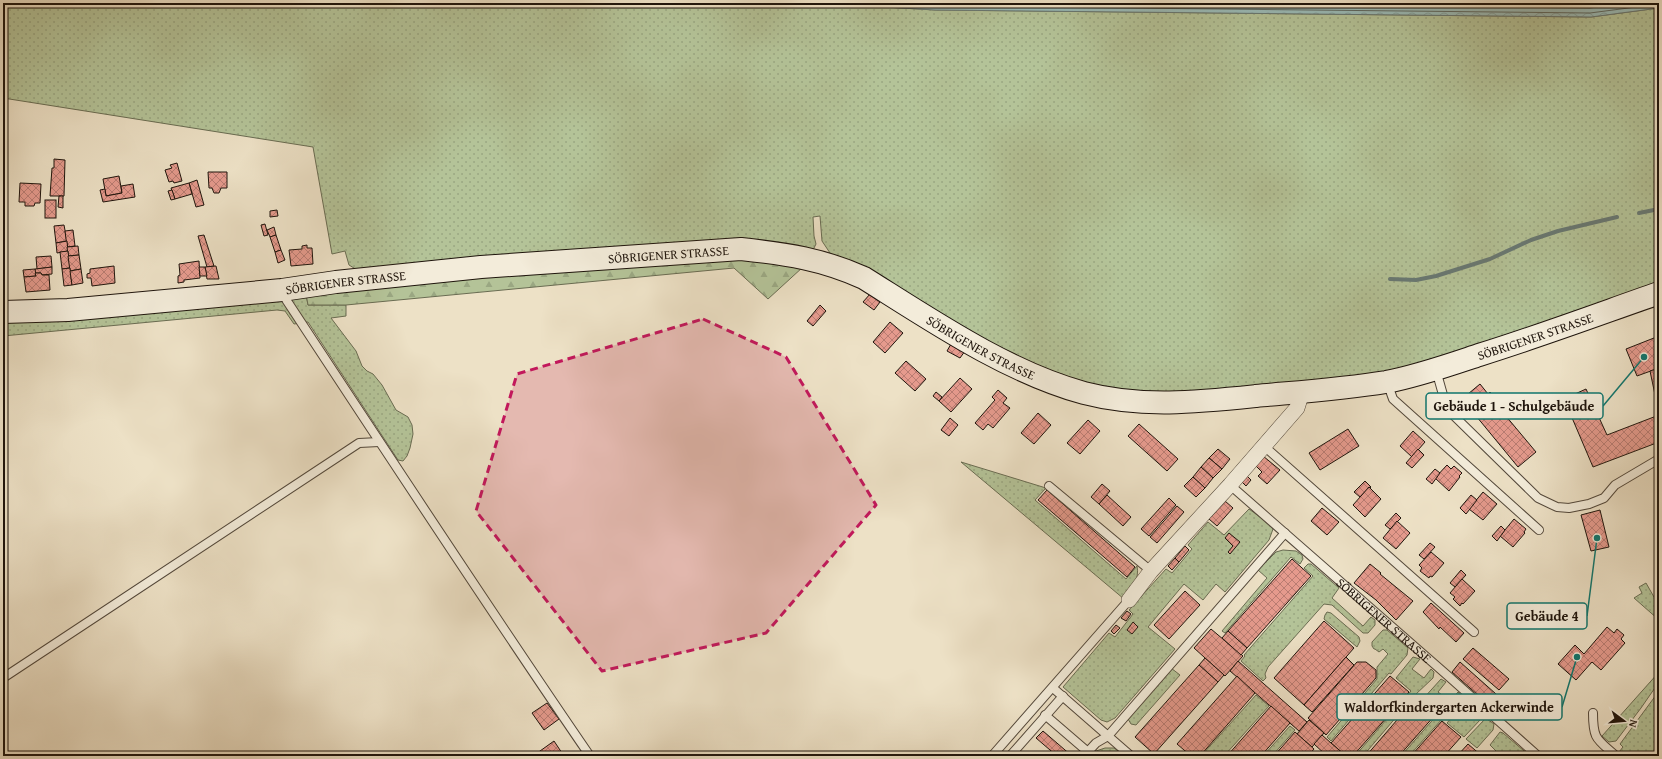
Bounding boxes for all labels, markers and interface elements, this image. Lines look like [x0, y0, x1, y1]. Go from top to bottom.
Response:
street label: SÖBRIGENER STRASSE [607, 241, 730, 268]
street label: SÖBRIGENER STRASSE [284, 266, 407, 299]
street label: SÖBRIGENER STRASSE [1475, 308, 1596, 365]
street label: SÖBRIGENER STRASSE [923, 311, 1039, 385]
callout: Gebäude 1 - Schulgebäude [1426, 393, 1603, 419]
text: Gebäude 1 - Schulgebäude [1434, 396, 1595, 416]
street label: SÖBRIGENER STRASSE [1332, 573, 1436, 668]
callout: Gebäude 4 [1507, 603, 1587, 629]
text: Gebäude 4 [1515, 606, 1579, 626]
callout: Waldorfkindergarten Ackerwinde [1337, 694, 1562, 720]
text: Waldorfkindergarten Ackerwinde [1344, 697, 1554, 717]
north arrow [1604, 701, 1644, 741]
text: N [1625, 718, 1642, 730]

